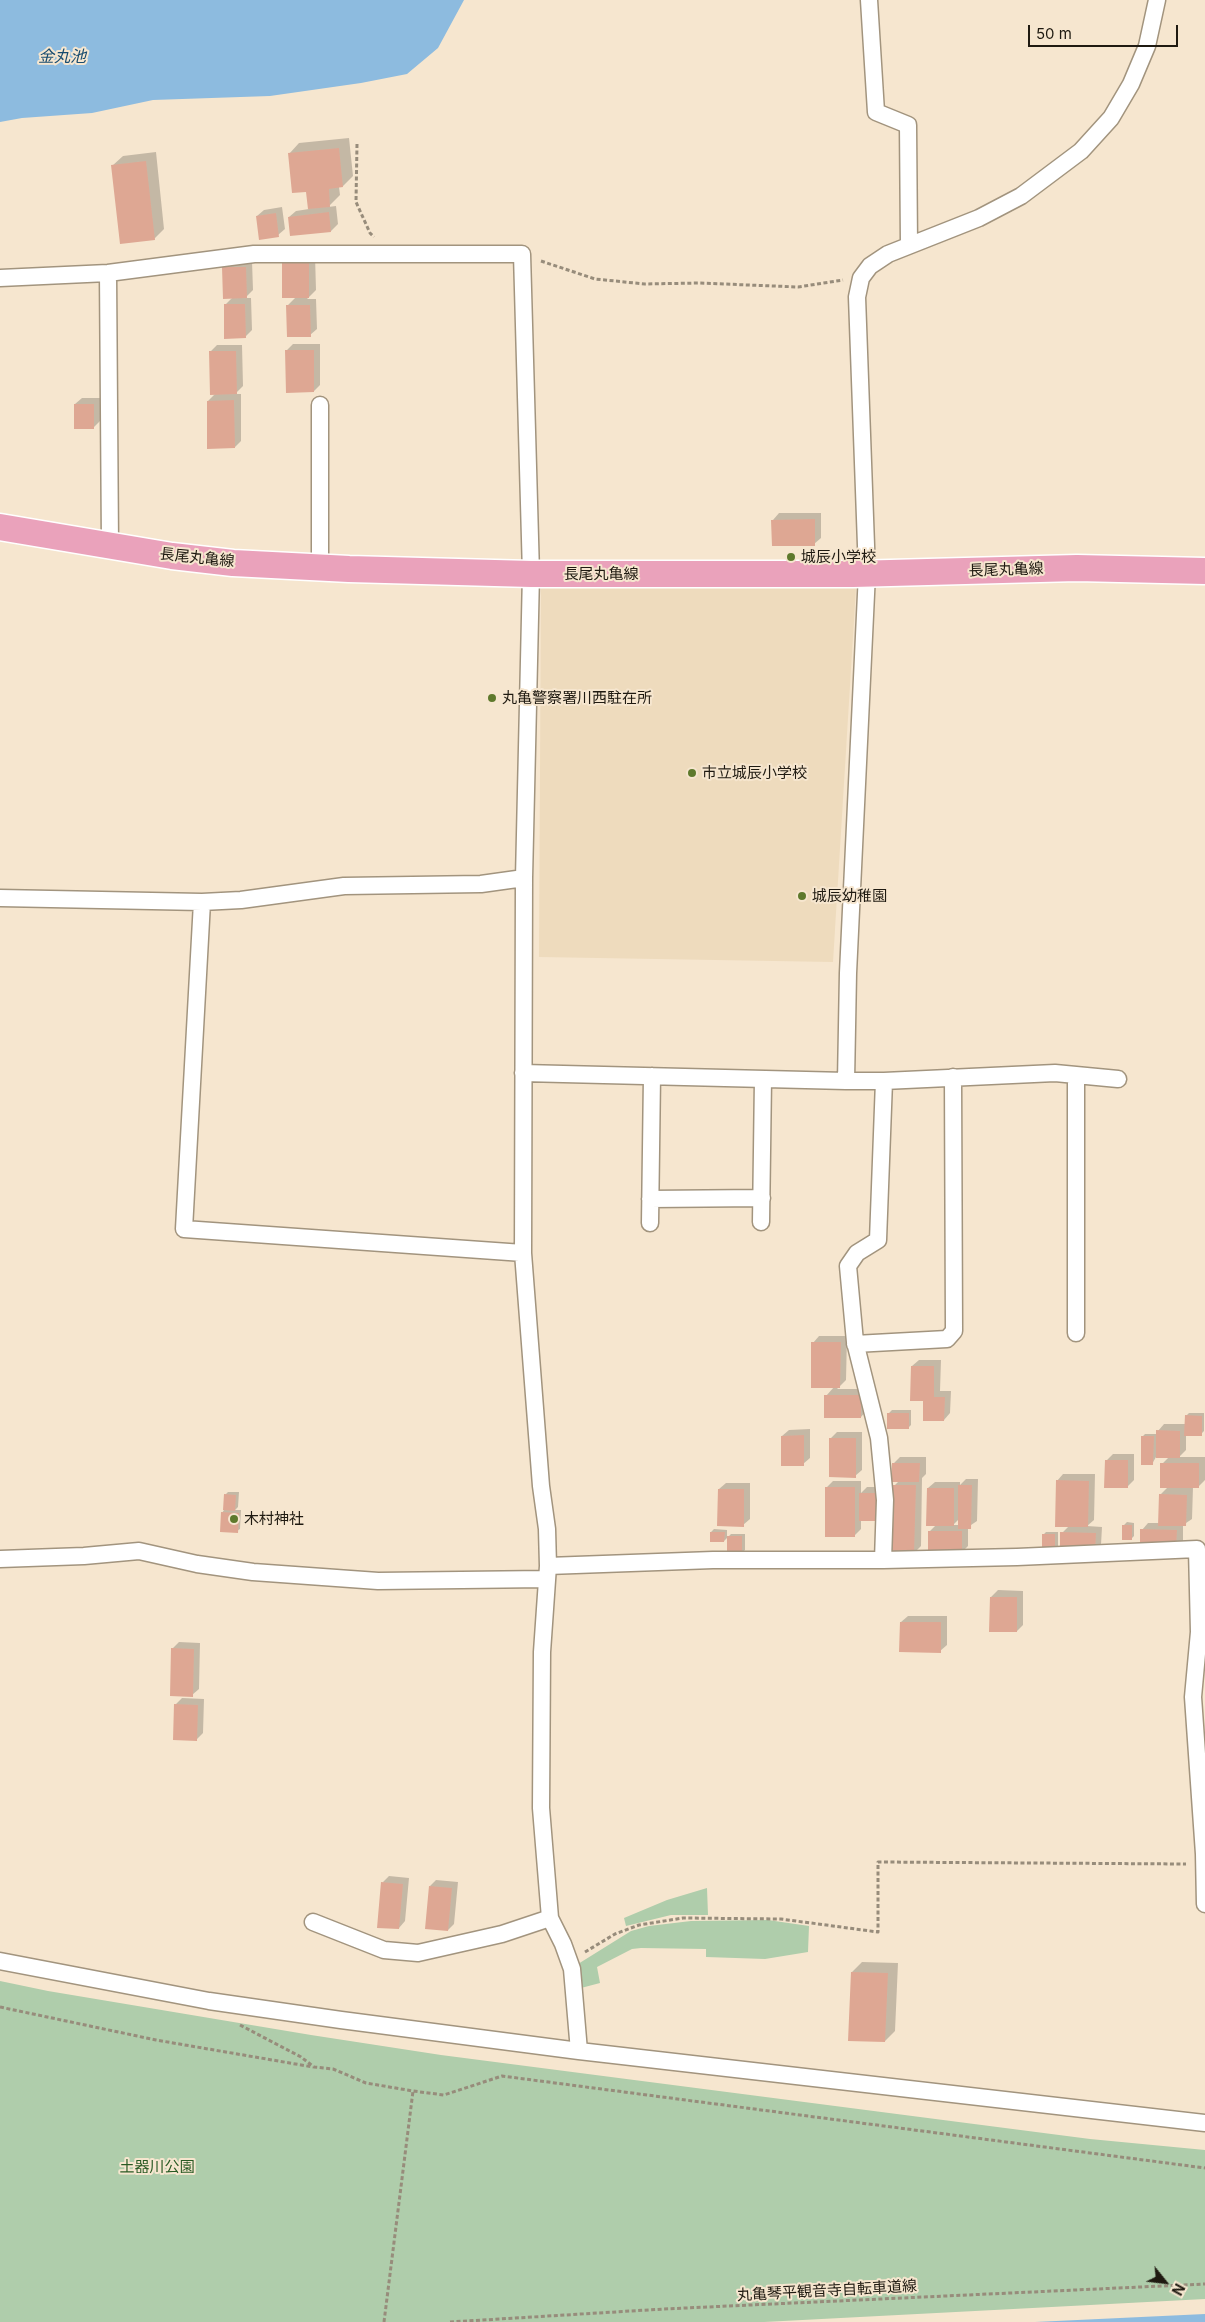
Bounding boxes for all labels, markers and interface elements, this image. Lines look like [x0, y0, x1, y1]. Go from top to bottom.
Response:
scale bar [1030, 15, 1180, 47]
text: 50 m [1036, 24, 1072, 43]
water label: 金丸池 [38, 47, 86, 67]
street label: 長尾丸亀線 [159, 545, 235, 571]
place label: 城辰小学校 [801, 548, 876, 566]
marker: 城辰小学校 [785, 551, 797, 563]
street label: 長尾丸亀線 [968, 560, 1044, 580]
street label: 長尾丸亀線 [564, 565, 638, 583]
place label: 丸亀警察署川西駐在所 [502, 689, 652, 707]
marker: 丸亀警察署川西駐在所 [486, 692, 498, 704]
place label: 市立城辰小学校 [702, 764, 807, 782]
marker: 市立城辰小学校 [686, 767, 698, 779]
place label: 城辰幼稚園 [812, 887, 887, 905]
marker: 城辰幼稚園 [796, 890, 808, 902]
place label: 木村神社 [244, 1510, 304, 1528]
marker: 木村神社 [228, 1513, 240, 1525]
park label: 土器川公園 [120, 2158, 194, 2176]
north arrow [1140, 2257, 1190, 2307]
street label: 丸亀琴平観音寺自転車道線 [737, 2277, 917, 2305]
text: N [1169, 2281, 1189, 2298]

